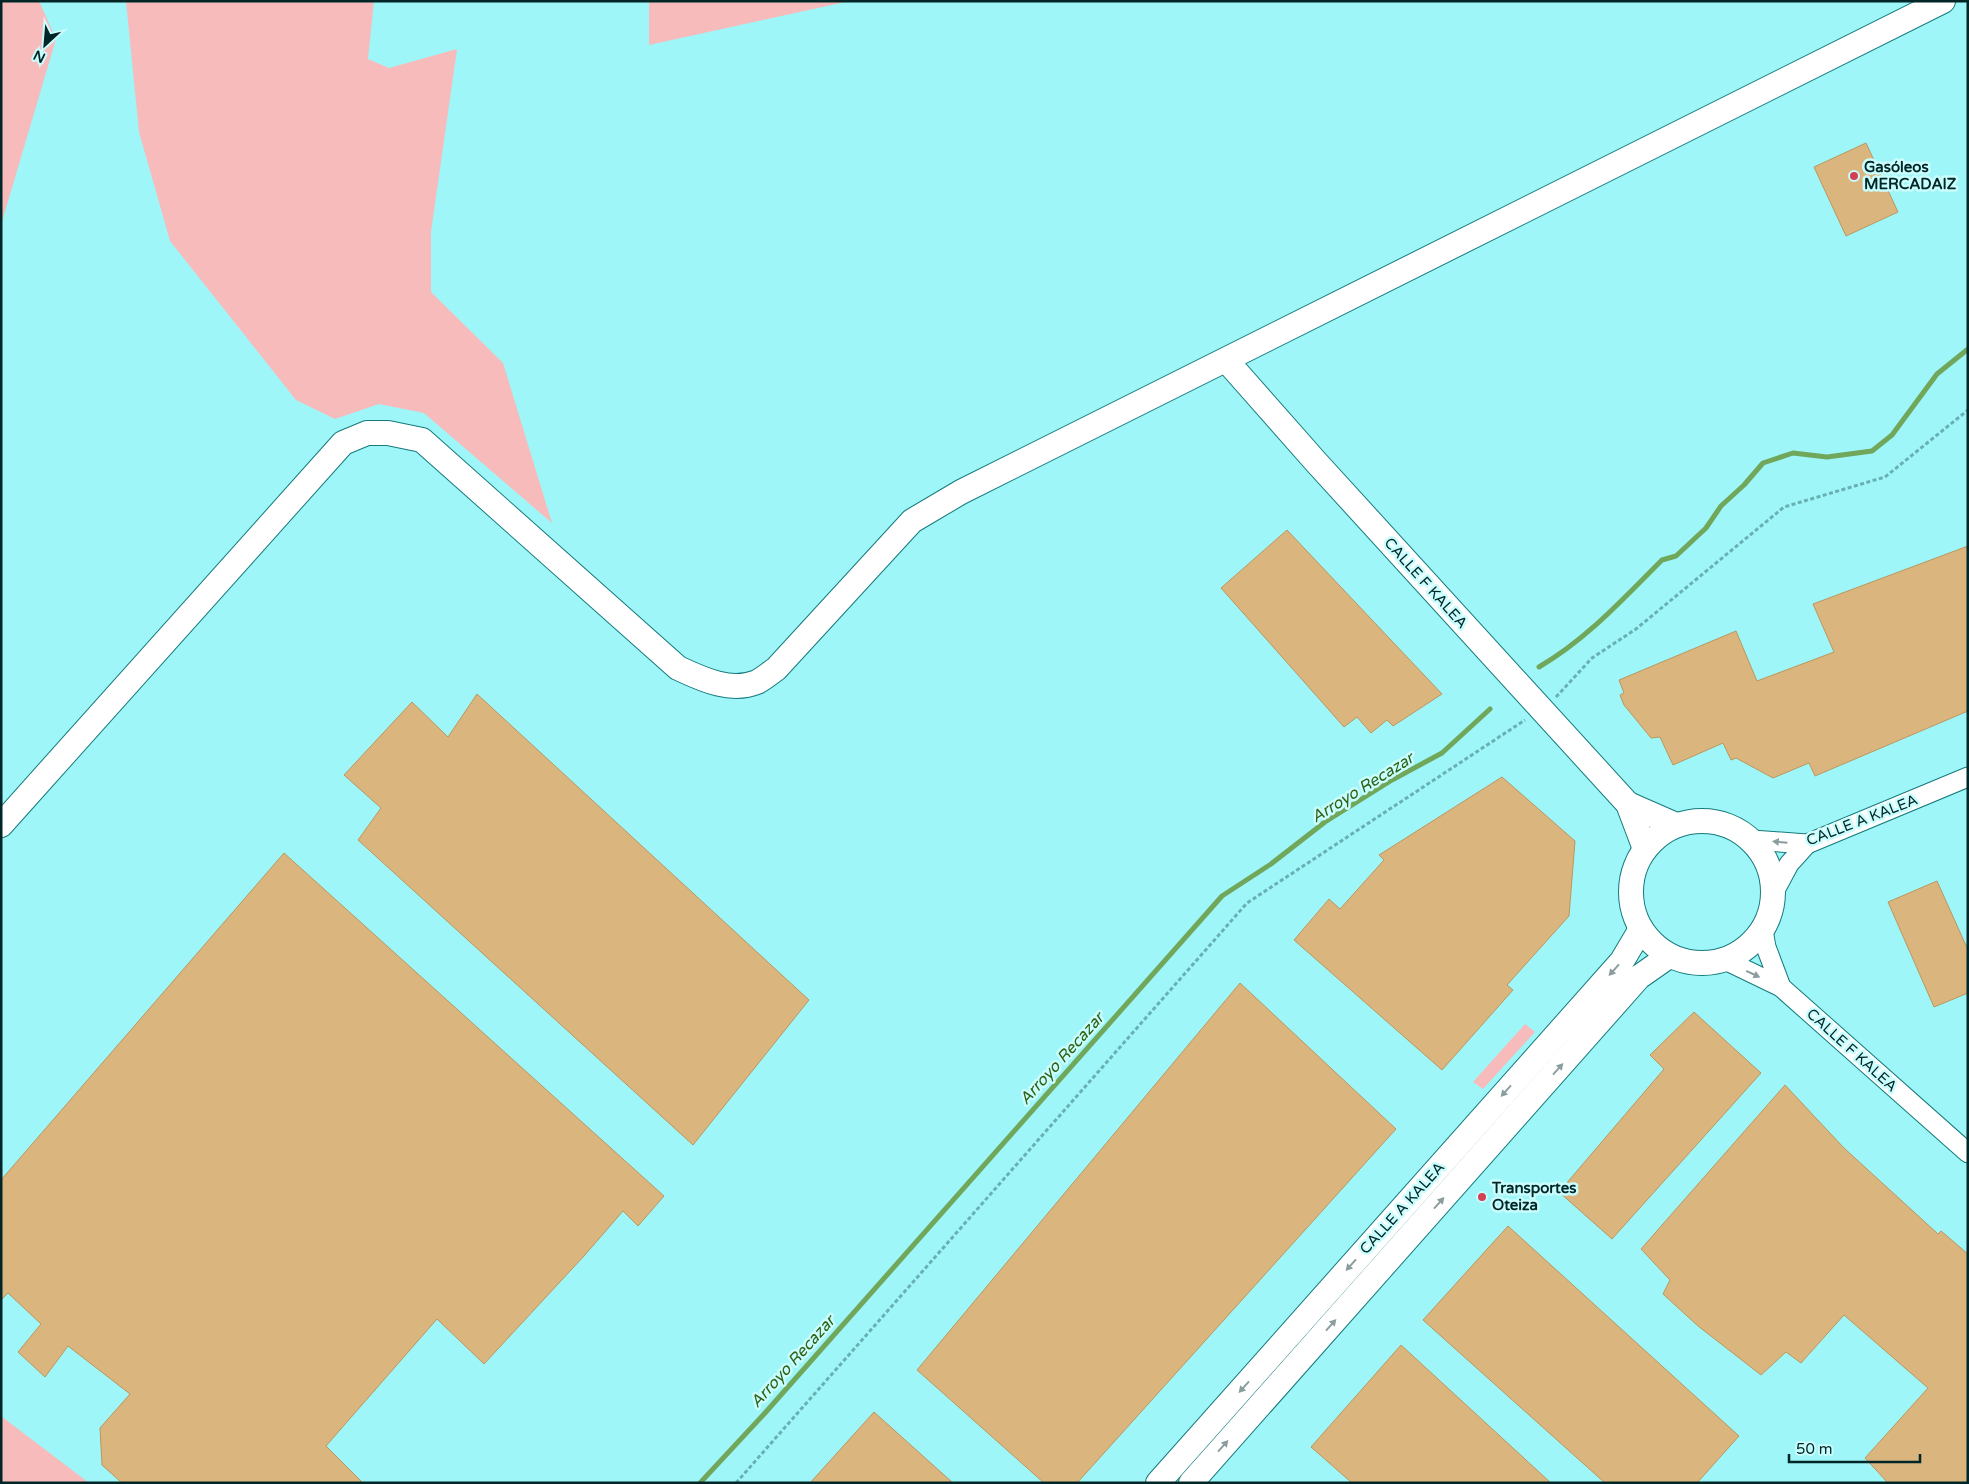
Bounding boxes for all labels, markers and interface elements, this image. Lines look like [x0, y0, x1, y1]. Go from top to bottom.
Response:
north arrow [20, 20, 70, 70]
text: N [31, 46, 48, 66]
place label: Gasóleos MERCADAIZ [1864, 158, 1957, 193]
marker: Gasóleos MERCADAIZ [1848, 170, 1860, 182]
street label: CALLE F KALEA [1381, 534, 1471, 632]
water label: Arroyo Recazar [1308, 747, 1419, 827]
street label: CALLE A KALEA [1804, 790, 1920, 850]
one-way arrow [1771, 838, 1787, 846]
one-way arrow [1608, 963, 1620, 975]
one-way arrow [1746, 970, 1760, 978]
street label: CALLE F KALEA [1803, 1005, 1901, 1095]
water label: Arroyo Recazar [1015, 1007, 1110, 1109]
one-way arrow [1552, 1063, 1564, 1075]
one-way arrow [1500, 1085, 1512, 1097]
street label: CALLE A KALEA [1356, 1158, 1448, 1258]
place label: Transportes Oteiza [1491, 1179, 1576, 1214]
marker: Transportes Oteiza [1476, 1191, 1488, 1203]
one-way arrow [1433, 1198, 1445, 1210]
one-way arrow [1346, 1259, 1357, 1272]
water label: Arroyo Recazar [746, 1310, 841, 1412]
one-way arrow [1325, 1319, 1337, 1331]
one-way arrow [1238, 1380, 1249, 1393]
scale bar [1789, 1432, 1920, 1464]
text: 50 m [1796, 1440, 1833, 1458]
one-way arrow [1217, 1441, 1229, 1453]

